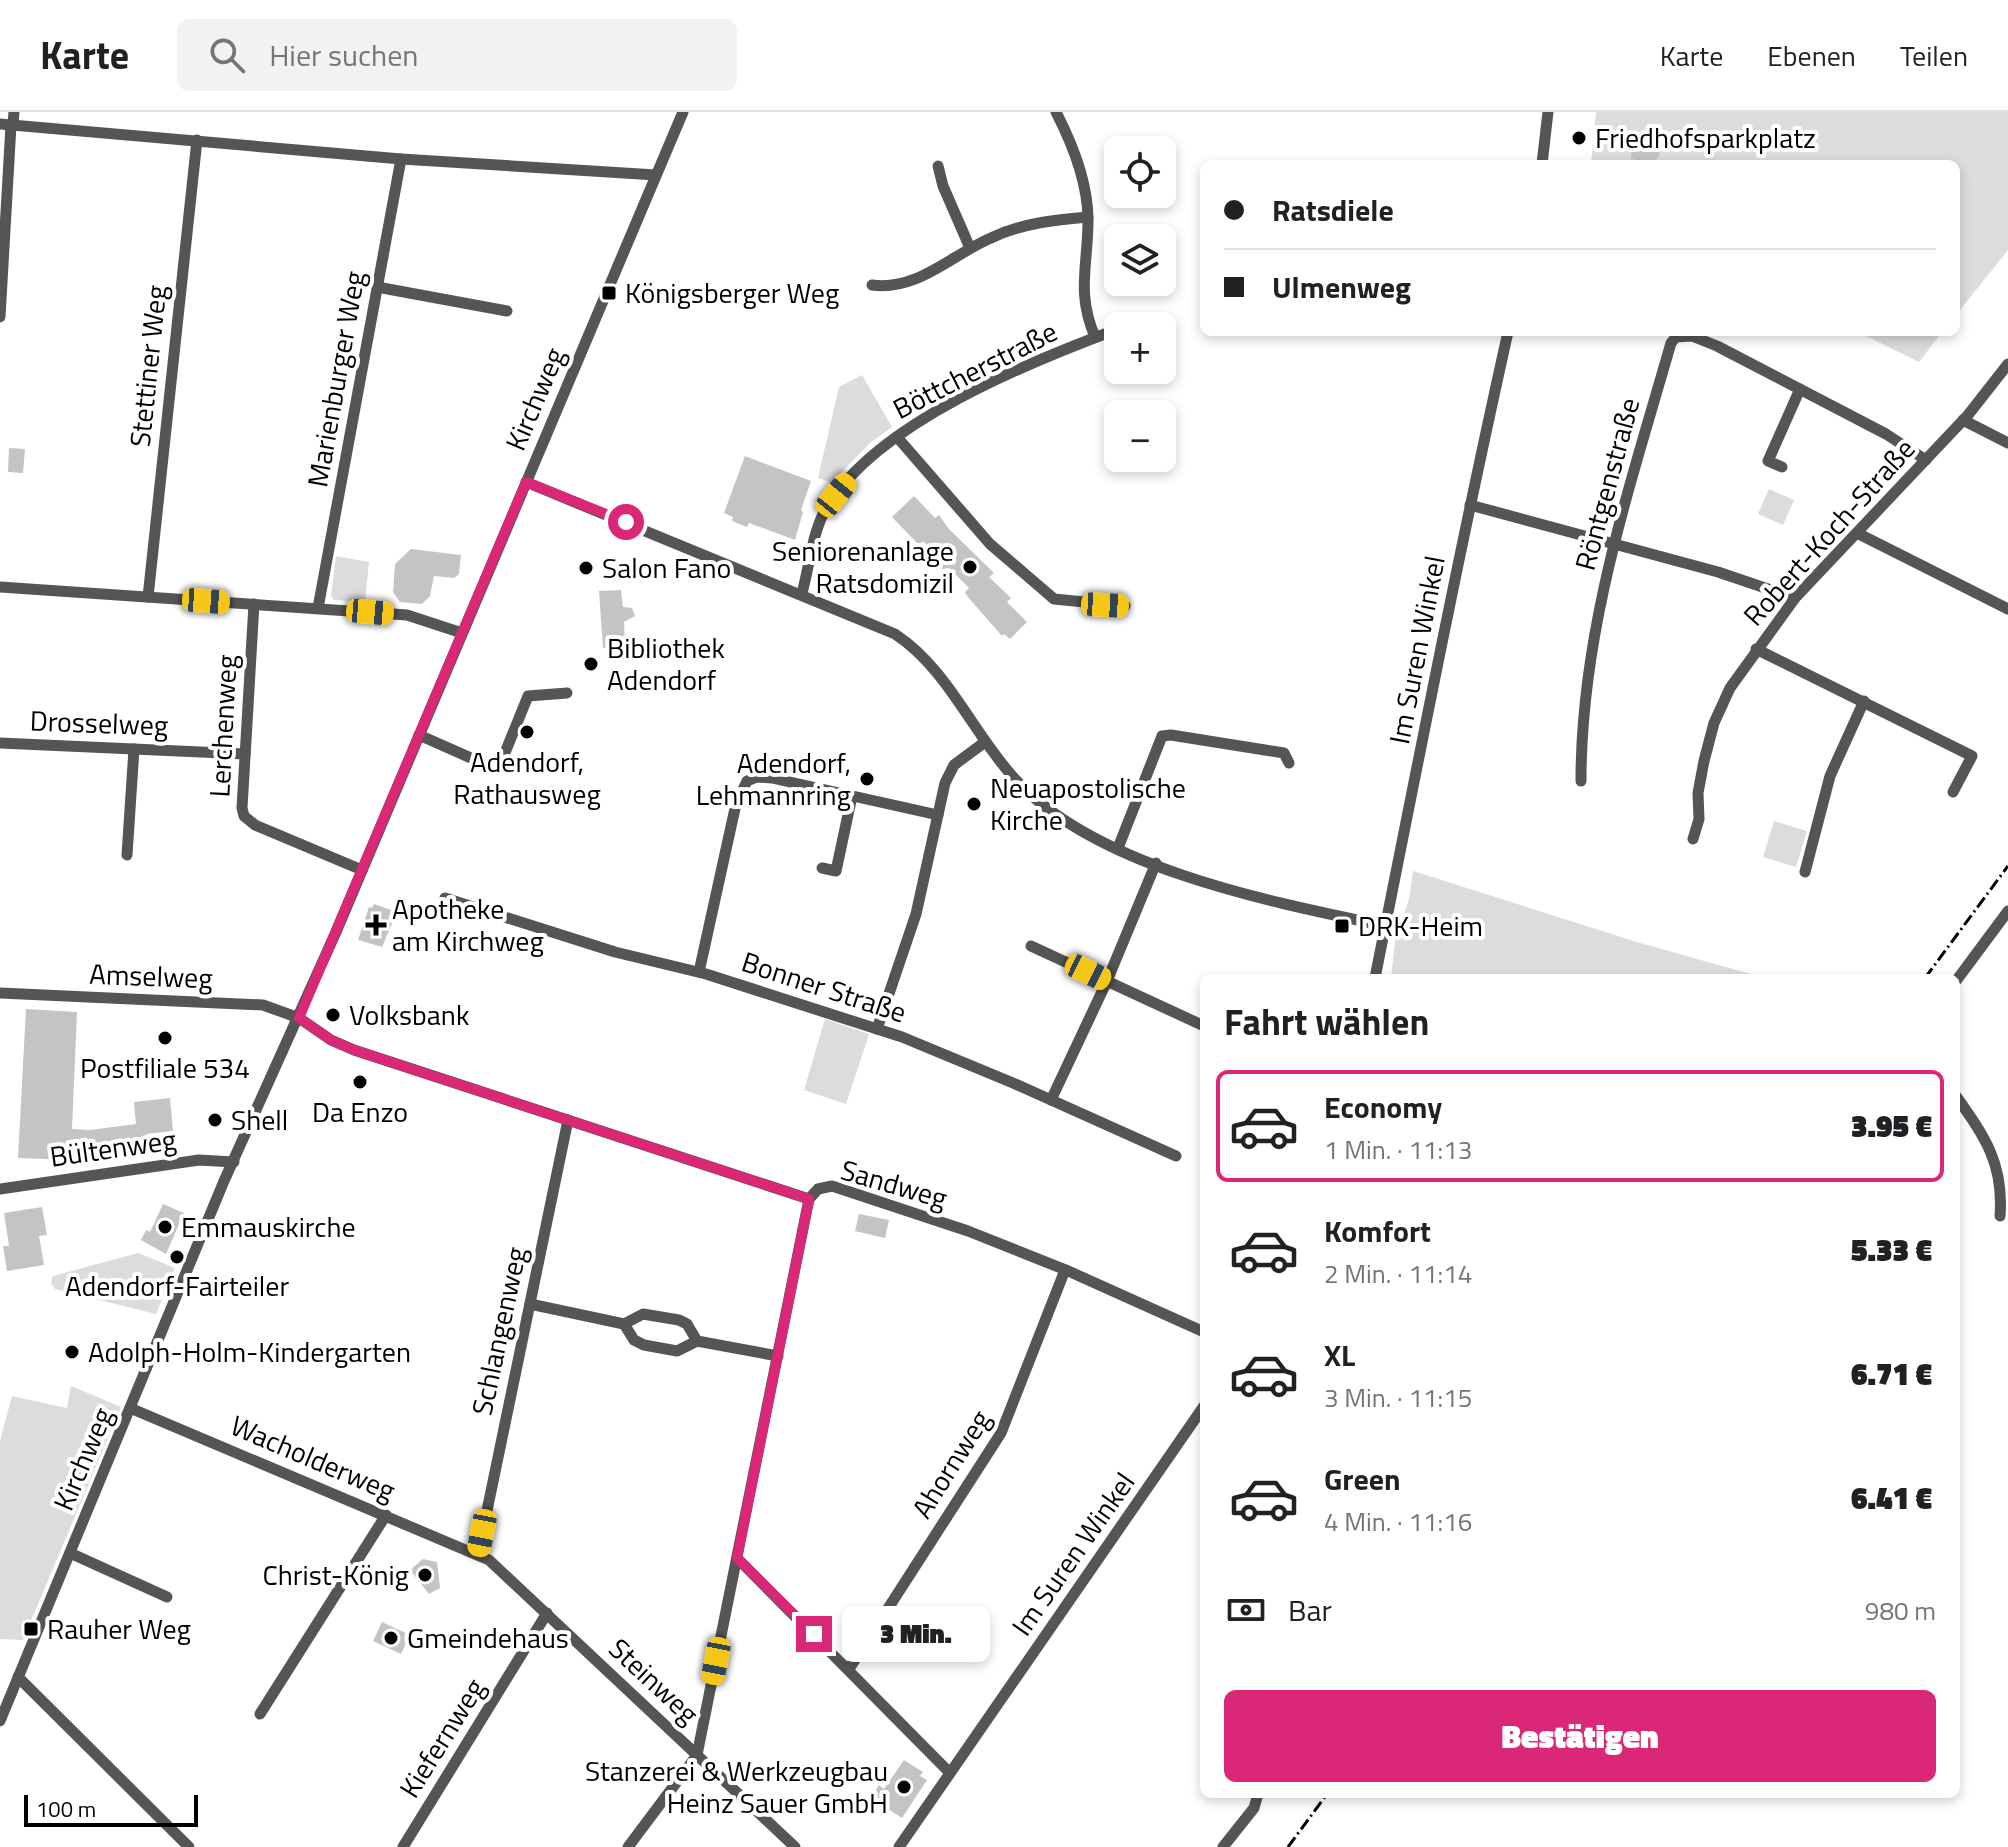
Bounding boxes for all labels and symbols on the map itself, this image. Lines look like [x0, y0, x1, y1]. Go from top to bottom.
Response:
place label: Friedhofsparkplatz [1595, 116, 1816, 159]
marker: Friedhofsparkplatz [1570, 129, 1588, 147]
street label: Marienburger Weg [295, 267, 376, 490]
place label: Königsberger Weg [625, 271, 839, 314]
street label: Stettiner Weg [118, 283, 177, 449]
marker: Königsberger Weg [600, 284, 618, 302]
street label: Böttcherstraße [885, 310, 1064, 429]
street label: Kirchweg [494, 341, 575, 457]
street label: Röntgenstraße [1563, 393, 1650, 575]
street label: Robert-Koch-Straße [1733, 428, 1925, 635]
car [812, 469, 860, 521]
route start [608, 504, 644, 540]
place label: Seniorenanlage Ratsdomizil [772, 529, 954, 604]
place label: Salon Fano [602, 546, 731, 589]
street label: Im Suren Winkel [1377, 552, 1456, 748]
marker: Seniorenanlage Ratsdomizil [961, 558, 979, 576]
marker: Salon Fano [577, 559, 595, 577]
car [181, 587, 231, 615]
car [1080, 592, 1130, 618]
car [345, 598, 395, 626]
place label: Bibliothek Adendorf [607, 626, 725, 701]
street label: Lerchenweg [197, 654, 248, 798]
marker: Bibliothek Adendorf [582, 655, 600, 673]
street label: Drosselweg [29, 699, 169, 746]
marker: Adendorf, Rathausweg [518, 723, 536, 741]
place label: Adendorf, Rathausweg [453, 740, 601, 815]
place label: Adendorf, Lehmannring [696, 741, 851, 816]
place label: Neuapostolische Kirche [990, 766, 1186, 841]
marker: Adendorf, Lehmannring [858, 770, 876, 788]
marker: Neuapostolische Kirche [965, 795, 983, 813]
place label: Apotheke am Kirchweg [392, 887, 544, 962]
place label: DRK-Heim [1358, 904, 1483, 947]
marker: Apotheke am Kirchweg [367, 916, 385, 934]
marker: DRK-Heim [1333, 917, 1351, 935]
street label: Bonner Straße [736, 940, 912, 1033]
car [1061, 951, 1115, 993]
street label: Amselweg [89, 952, 213, 999]
place label: Volksbank [349, 993, 469, 1036]
marker: Volksbank [324, 1006, 342, 1024]
marker: Postfiliale 534 [156, 1029, 174, 1047]
place label: Postfiliale 534 [80, 1046, 250, 1089]
marker: Da Enzo [351, 1073, 369, 1091]
place label: Da Enzo [312, 1090, 408, 1133]
place label: Shell [231, 1098, 288, 1141]
marker: Shell [206, 1111, 224, 1129]
street label: Bültenweg [47, 1117, 179, 1178]
street label: Sandweg [836, 1148, 952, 1219]
place label: Emmauskirche [181, 1205, 356, 1248]
marker: Emmauskirche [156, 1218, 174, 1236]
street label: Schlangenweg [460, 1243, 537, 1419]
marker: Adendorf-Fairteiler [168, 1248, 186, 1266]
place label: Adendorf-Fairteiler [65, 1264, 289, 1307]
place label: Adolph-Holm-Kindergarten [88, 1330, 411, 1373]
marker: Adolph-Holm-Kindergarten [63, 1343, 81, 1361]
street label: Kirchweg [42, 1401, 123, 1517]
street label: Ahornweg [900, 1401, 1001, 1526]
street label: Wacholderweg [224, 1404, 402, 1512]
street label: Im Suren Winkel [1000, 1463, 1145, 1644]
car [466, 1507, 498, 1559]
place label: Christ-König [263, 1553, 409, 1596]
marker: Christ-König [416, 1566, 434, 1584]
callout: 3 Min. [842, 1606, 990, 1662]
place label: Rauher Weg [47, 1607, 191, 1650]
place label: Gmeindehaus [407, 1616, 569, 1659]
route end [796, 1616, 832, 1652]
marker: Rauher Weg [22, 1620, 40, 1638]
street label: Steinweg [600, 1628, 709, 1734]
marker: Gmeindehaus [382, 1629, 400, 1647]
car [700, 1635, 732, 1687]
street label: Kiefernweg [388, 1670, 495, 1806]
place label: Stanzerei & Werkzeugbau Heinz Sauer GmbH [585, 1749, 888, 1824]
marker: Stanzerei & Werkzeugbau Heinz Sauer GmbH [895, 1778, 913, 1796]
scale bar [24, 1791, 198, 1827]

